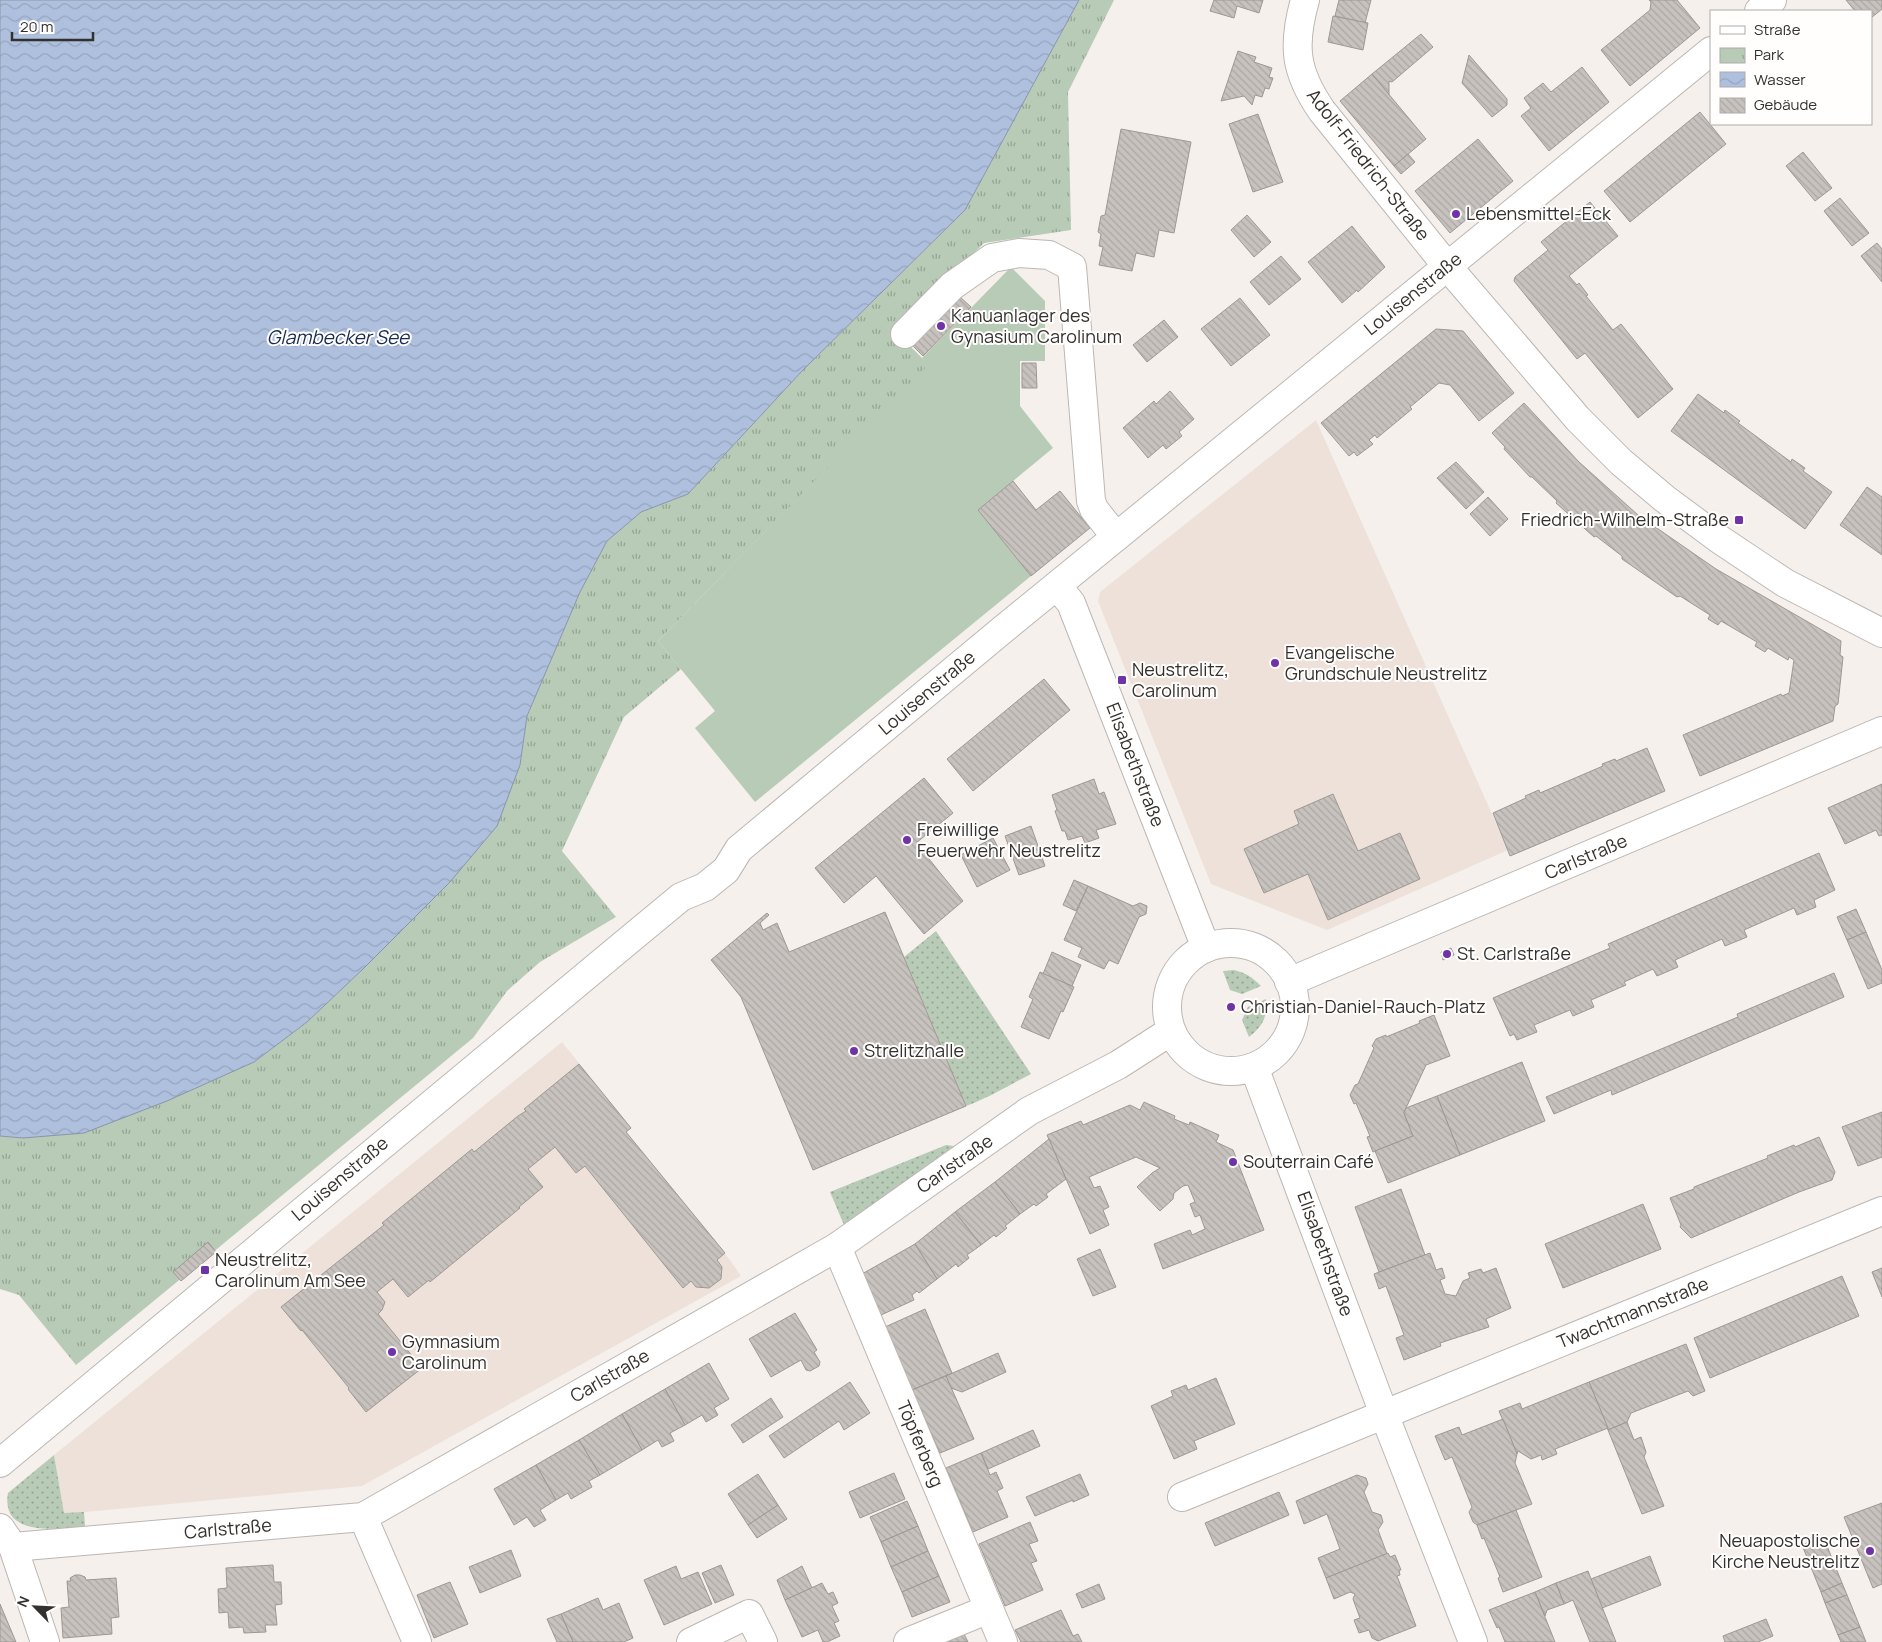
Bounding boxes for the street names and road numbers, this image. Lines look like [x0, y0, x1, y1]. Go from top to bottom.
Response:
street label: Adolf-Friedrich-Straße [1302, 84, 1436, 245]
street label: Louisenstraße [1358, 246, 1466, 340]
street label: Louisenstraße [873, 645, 980, 740]
street label: Elisabethstraße [1101, 699, 1171, 830]
street label: Carlstraße [1541, 828, 1631, 884]
street label: Carlstraße [912, 1128, 997, 1198]
street label: Louisenstraße [286, 1131, 393, 1226]
street label: Elisabethstraße [1292, 1188, 1360, 1319]
street label: Twachtmannstraße [1553, 1271, 1712, 1353]
street label: Carlstraße [566, 1343, 653, 1407]
street label: Töpferberg [892, 1397, 950, 1490]
street label: Carlstraße [183, 1512, 273, 1544]

